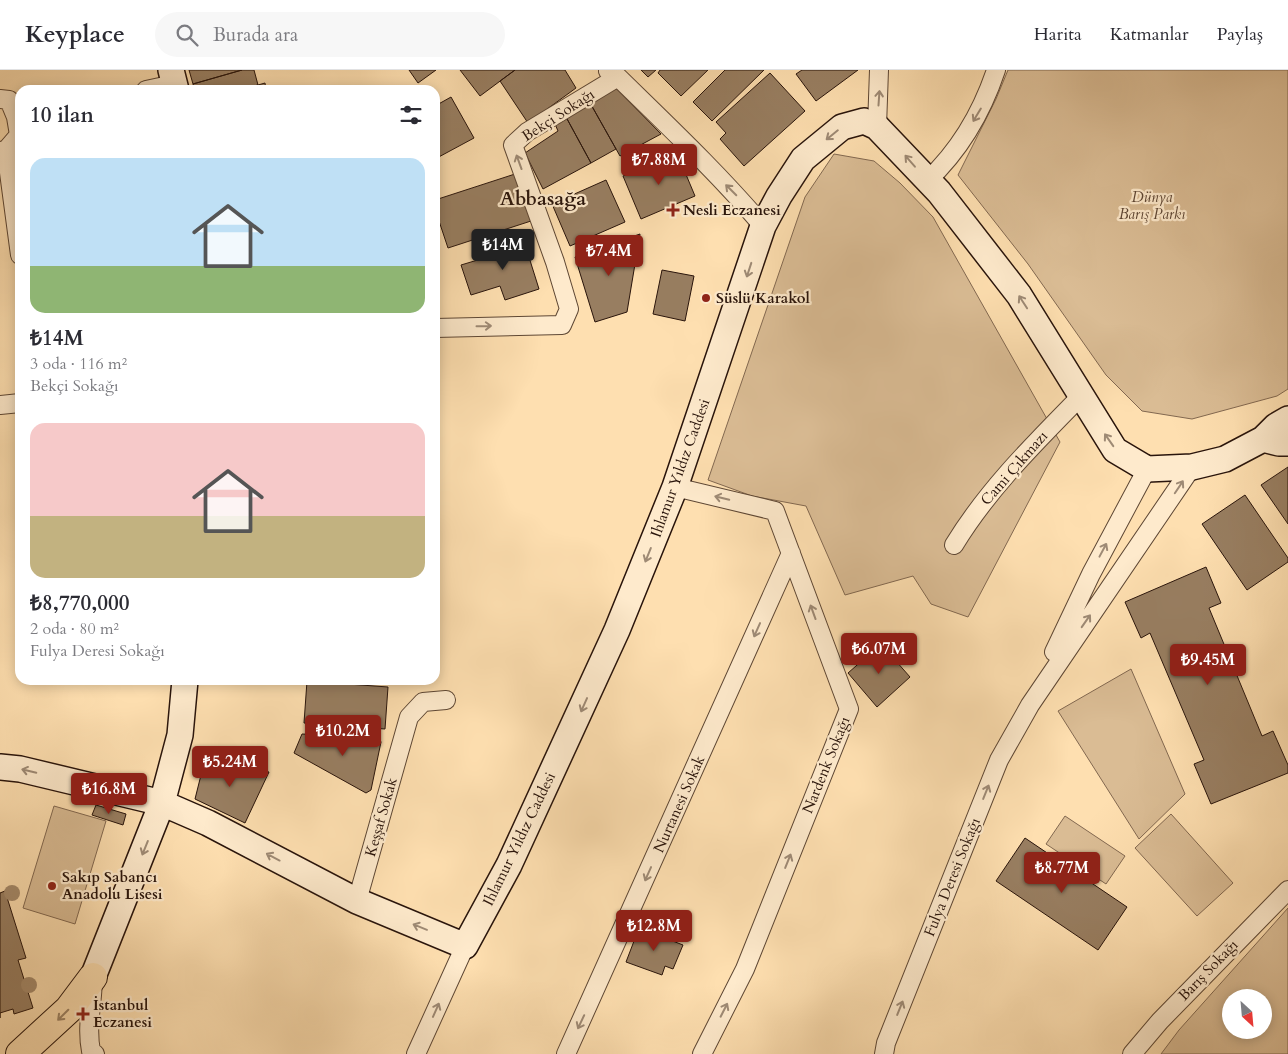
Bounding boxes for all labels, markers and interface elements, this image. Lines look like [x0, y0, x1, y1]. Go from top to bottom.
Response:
search box [155, 12, 505, 57]
text: Keyplace [25, 18, 125, 51]
icon: search [173, 21, 201, 49]
text: Burada ara [213, 22, 298, 48]
text: Harita [1034, 22, 1082, 47]
text: Katmanlar [1110, 22, 1189, 47]
text: Paylaş [1217, 22, 1263, 47]
street label: Bekçi Sokağı [518, 84, 598, 146]
one-way arrow [874, 91, 883, 107]
text: 10 ilan [30, 101, 94, 130]
icon: filters [397, 101, 425, 129]
one-way arrow [971, 107, 981, 121]
one-way arrow [826, 129, 839, 140]
pin: ₺7.88M [618, 144, 700, 186]
text: ₺7.88M [632, 149, 686, 171]
one-way arrow [514, 155, 523, 170]
one-way arrow [905, 155, 916, 168]
one-way arrow [725, 184, 737, 196]
district label: Abbasağa [500, 185, 586, 212]
park label: Dünya Barış Parkı [1119, 187, 1185, 224]
icon: home [183, 191, 273, 281]
place label: Nesli Eczanesi [683, 200, 781, 220]
marker: Nesli Eczanesi [667, 204, 679, 216]
pin: ₺14M [473, 228, 533, 271]
text: ₺14M [482, 234, 524, 256]
pin: ₺7.4M [574, 234, 644, 277]
text: ₺7.4M [586, 240, 632, 262]
one-way arrow [743, 262, 753, 278]
place label: Süslü Karakol [716, 288, 811, 308]
marker: Süslü Karakol [700, 292, 712, 304]
one-way arrow [1017, 295, 1027, 309]
one-way arrow [475, 322, 491, 331]
text: ₺14M [30, 324, 84, 353]
text: 3 oda · 116 m² [30, 353, 127, 375]
text: Bekçi Sokağı [30, 375, 118, 397]
street label: Ihlamur Yıldız Caddesi [646, 396, 714, 540]
street label: Cami Çıkmazı [976, 426, 1052, 510]
one-way arrow [1103, 433, 1113, 447]
icon: home [183, 456, 273, 546]
one-way arrow [1174, 481, 1184, 495]
one-way arrow [714, 493, 730, 502]
one-way arrow [1098, 543, 1108, 558]
one-way arrow [642, 547, 652, 562]
text: ₺8,770,000 [30, 589, 130, 618]
one-way arrow [808, 605, 817, 620]
one-way arrow [1081, 614, 1091, 628]
text: 2 oda · 80 m² [30, 618, 119, 640]
one-way arrow [751, 622, 761, 637]
pin: ₺6.07M [838, 632, 920, 675]
text: ₺6.07M [852, 638, 906, 660]
text: Fulya Deresi Sokağı [30, 640, 165, 662]
pin: ₺9.45M [1167, 644, 1249, 686]
text: ₺9.45M [1181, 649, 1235, 671]
one-way arrow [579, 697, 589, 712]
pin: ₺10.2M [302, 714, 384, 757]
street label: Nardenk Sokağı [797, 714, 855, 816]
text: ₺10.2M [316, 720, 370, 742]
pin: ₺5.24M [189, 746, 271, 788]
text: ₺5.24M [203, 751, 257, 773]
street label: Nurtanesi Sokak [649, 752, 709, 856]
one-way arrow [22, 766, 38, 775]
street label: Ihlamur Yıldız Caddesi [478, 769, 560, 909]
pin: ₺16.8M [68, 772, 150, 815]
street label: Keşşaf Sokak [360, 775, 402, 859]
text: ₺16.8M [82, 778, 136, 800]
one-way arrow [982, 785, 991, 800]
street label: Fulya Deresi Sokağı [919, 815, 985, 939]
one-way arrow [139, 840, 149, 855]
one-way arrow [266, 852, 281, 861]
pin: ₺8.77M [1021, 852, 1103, 894]
one-way arrow [784, 854, 793, 869]
text: ₺8.77M [1035, 857, 1089, 879]
one-way arrow [643, 866, 652, 881]
place label: Sakıp Sabancı Anadolu Lisesi [62, 867, 163, 904]
marker: Sakıp Sabancı Anadolu Lisesi [46, 880, 58, 892]
pin: ₺12.8M [613, 910, 695, 952]
text: ₺12.8M [627, 915, 681, 937]
one-way arrow [413, 922, 428, 931]
street label: Barış Sokağı [1174, 935, 1242, 1005]
north arrow [1222, 989, 1272, 1039]
map controls [1222, 989, 1272, 1039]
place label: İstanbul Eczanesi [93, 995, 152, 1032]
one-way arrow [895, 1001, 905, 1016]
one-way arrow [432, 1003, 441, 1018]
one-way arrow [719, 1003, 729, 1018]
marker: İstanbul Eczanesi [77, 1008, 89, 1020]
one-way arrow [57, 1009, 69, 1021]
one-way arrow [575, 1014, 585, 1029]

